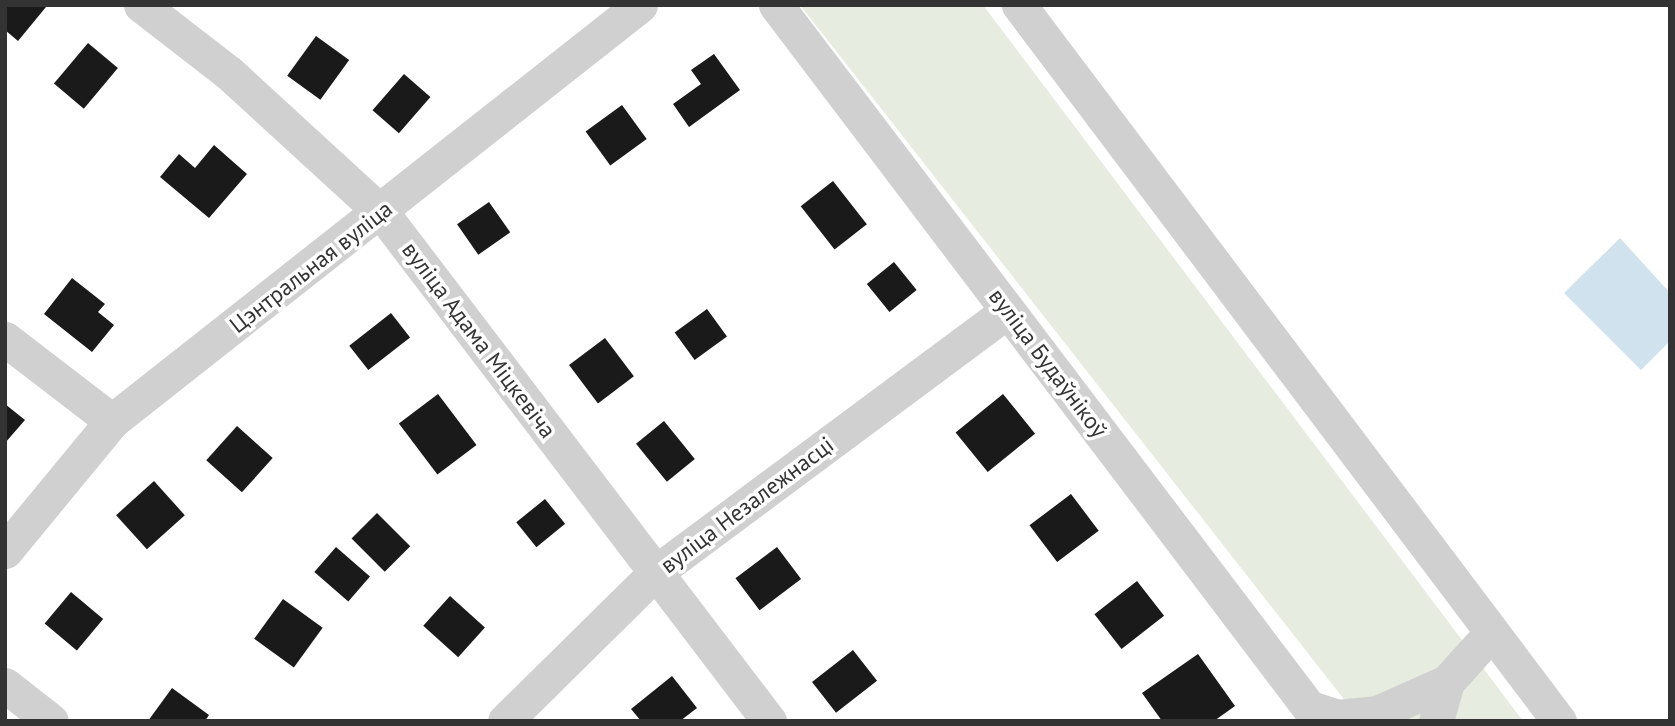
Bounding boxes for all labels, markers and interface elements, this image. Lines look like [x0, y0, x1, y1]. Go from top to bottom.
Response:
street label: Цэнтральная вуліца [224, 195, 398, 339]
street label: вуліца Адама Міцкевіча [396, 236, 562, 444]
street label: вуліца Будаўнікоў [983, 283, 1113, 443]
street label: вуліца Незалежнасці [655, 431, 839, 579]

